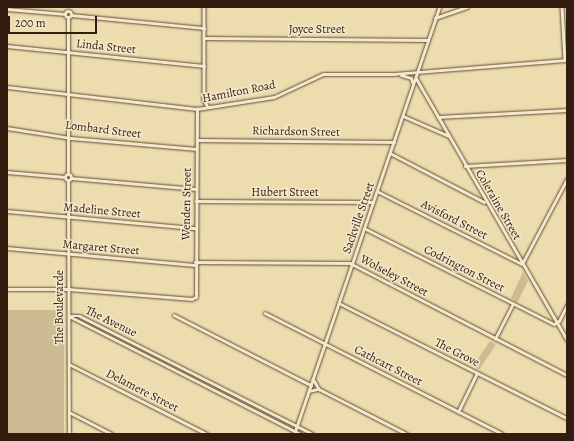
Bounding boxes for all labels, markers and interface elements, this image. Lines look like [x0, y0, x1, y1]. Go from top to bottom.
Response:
scale bar [10, 8, 99, 34]
text: 200 m [15, 15, 46, 31]
street label: Joyce Street [289, 23, 345, 37]
street label: Linda Street [75, 37, 137, 57]
street label: Hamilton Road [201, 78, 277, 106]
street label: Lombard Street [64, 118, 142, 142]
street label: Richardson Street [252, 124, 340, 140]
street label: Coleraine Street [472, 167, 524, 243]
street label: Wenden Street [179, 168, 195, 240]
street label: Sackville Street [340, 180, 378, 256]
street label: Hubert Street [251, 186, 319, 200]
street label: Avisford Street [418, 197, 490, 243]
street label: Madeline Street [63, 200, 141, 222]
street label: Margaret Street [62, 237, 140, 259]
street label: Codrington Street [421, 242, 507, 296]
street label: Wolseley Street [358, 252, 430, 300]
street label: The Boulevarde [53, 270, 67, 344]
street label: The Avenue [83, 303, 139, 341]
street label: The Grove [432, 336, 482, 370]
street label: Cathcart Street [352, 343, 424, 389]
street label: Delamere Street [103, 367, 181, 415]

